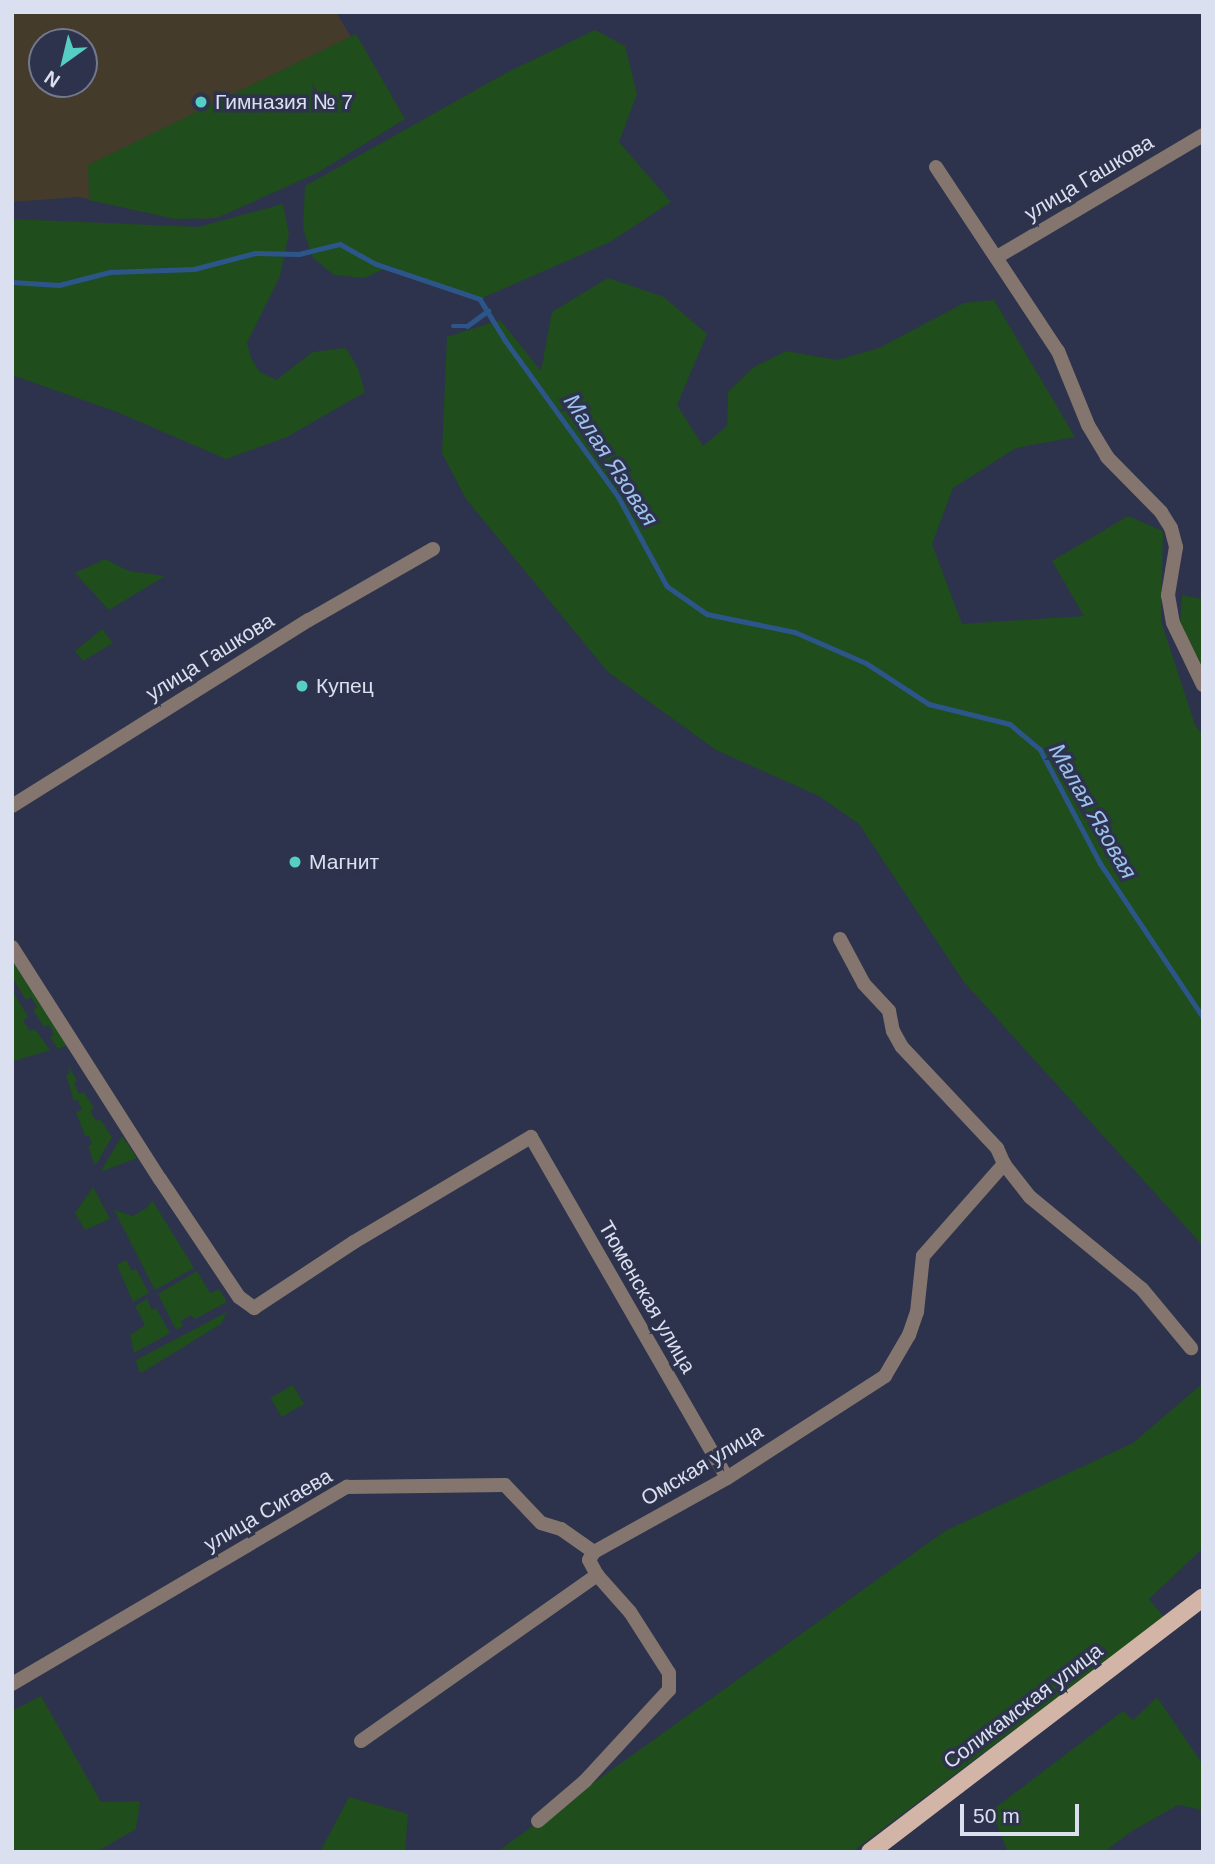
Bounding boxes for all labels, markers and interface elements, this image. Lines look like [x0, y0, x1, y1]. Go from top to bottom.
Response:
north arrow [28, 28, 98, 98]
text: N [41, 67, 64, 92]
place label: Гимназия № 7 [215, 89, 353, 115]
marker: Гимназия № 7 [193, 94, 209, 110]
street label: улица Гашкова [1020, 130, 1158, 226]
water label: Малая Язовая [558, 389, 664, 531]
street label: улица Гашкова [141, 608, 279, 706]
place label: Купец [316, 673, 374, 699]
marker: Купец [294, 678, 310, 694]
water label: Малая Язовая [1043, 738, 1143, 884]
place label: Магнит [309, 849, 379, 875]
marker: Магнит [287, 854, 303, 870]
street label: Тюменская улица [593, 1216, 701, 1378]
street label: Омская улица [637, 1419, 767, 1511]
street label: улица Сигаева [200, 1463, 336, 1557]
street label: Соликамская улица [938, 1638, 1108, 1774]
scale bar [963, 1790, 1082, 1834]
text: 50 m [973, 1804, 1020, 1827]

